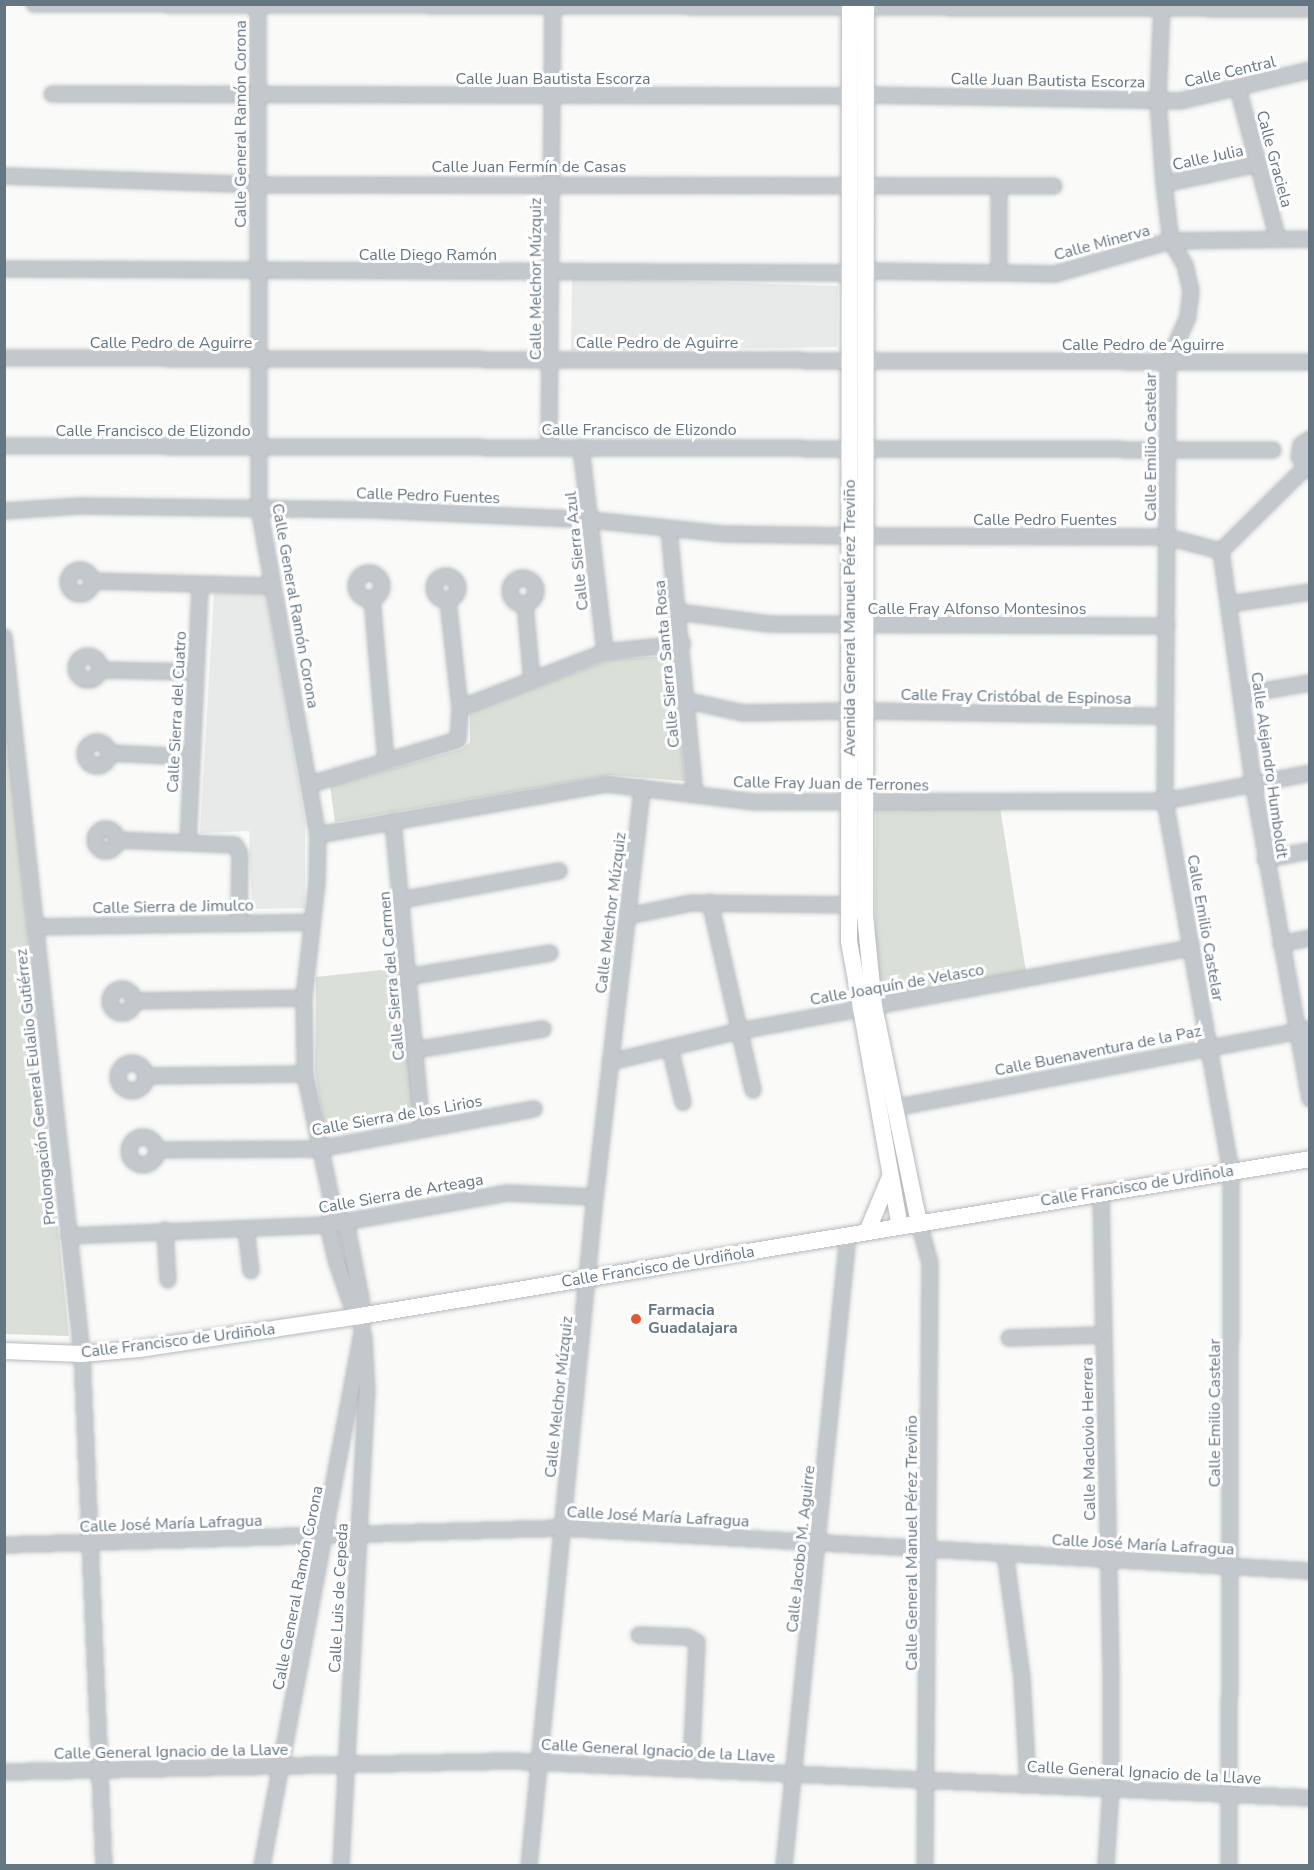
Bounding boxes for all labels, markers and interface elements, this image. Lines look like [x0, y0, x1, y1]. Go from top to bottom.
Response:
street label: Calle General Ramón Corona [231, 20, 251, 228]
street label: Calle Central [1182, 52, 1278, 92]
street label: Calle Juan Bautista Escorza [456, 69, 650, 89]
street label: Calle Juan Bautista Escorza [950, 70, 1146, 92]
street label: Calle Graciela [1252, 108, 1296, 210]
street label: Calle Julia [1171, 141, 1245, 175]
street label: Calle Juan Fermín de Casas [432, 157, 626, 177]
street label: Calle Melchor Múzquiz [526, 198, 546, 360]
street label: Calle Minerva [1052, 221, 1152, 265]
street label: Calle Diego Ramón [359, 245, 497, 265]
street label: Calle Pedro de Aguirre [90, 333, 252, 353]
street label: Calle Pedro de Aguirre [576, 333, 738, 353]
street label: Calle Pedro de Aguirre [1062, 335, 1224, 355]
street label: Calle Emilio Castelar [1141, 373, 1161, 521]
street label: Calle Francisco de Elizondo [541, 420, 737, 440]
street label: Calle Francisco de Elizondo [55, 421, 251, 441]
street label: Avenida General Manuel Pérez Treviño [840, 479, 860, 757]
street label: Calle Pedro Fuentes [356, 484, 500, 508]
street label: Calle Sierra Azul [561, 490, 593, 612]
street label: Calle General Ramón Corona [267, 502, 323, 710]
street label: Calle Pedro Fuentes [973, 510, 1117, 530]
street label: Calle Sierra Santa Rosa [650, 579, 684, 749]
street label: Calle Fray Alfonso Montesinos [868, 599, 1086, 619]
street label: Calle Sierra del Cuatro [163, 631, 191, 793]
street label: Calle Alejandro Humboldt [1246, 671, 1292, 859]
street label: Calle Fray Cristóbal de Espinosa [900, 685, 1132, 709]
street label: Calle Fray Juan de Terrones [733, 773, 929, 795]
street label: Calle Melchor Múzquiz [592, 831, 630, 995]
street label: Calle Emilio Castelar [1183, 853, 1227, 1003]
street label: Calle Sierra del Carmen [375, 891, 409, 1061]
street label: Calle Sierra de Jimulco [92, 896, 254, 918]
street label: Prolongación General Eulalio Gutiérrez [12, 948, 60, 1226]
street label: Calle Joaquín de Velasco [808, 960, 986, 1010]
street label: Calle Buenaventura de la Paz [993, 1022, 1203, 1080]
street label: Calle Sierra de los Lirios [310, 1092, 484, 1140]
street label: Calle Francisco de Urdiñola [1039, 1161, 1235, 1211]
street label: Calle Sierra de Arteaga [317, 1170, 485, 1218]
street label: Calle Francisco de Urdiñola [560, 1242, 756, 1292]
place label: Farmacia Guadalajara [648, 1300, 738, 1338]
marker: Farmacia Guadalajara [629, 1312, 643, 1326]
street label: Calle Melchor Múzquiz [541, 1315, 577, 1479]
street label: Calle Francisco de Urdiñola [80, 1320, 276, 1362]
street label: Calle Emilio Castelar [1205, 1339, 1225, 1487]
street label: Calle Maclovio Herrera [1078, 1357, 1100, 1521]
street label: Calle General Manuel Pérez Treviño [902, 1415, 922, 1671]
street label: Calle Jacobo M. Aguirre [783, 1464, 819, 1634]
street label: Calle General Ramón Corona [269, 1484, 327, 1692]
street label: Calle José María Lafragua [566, 1503, 750, 1531]
street label: Calle José María Lafragua [79, 1511, 263, 1537]
street label: Calle Luis de Cepeda [325, 1522, 353, 1674]
street label: Calle José María Lafragua [1051, 1531, 1235, 1559]
street label: Calle General Ignacio de la Llave [540, 1735, 776, 1767]
street label: Calle General Ignacio de la Llave [54, 1740, 288, 1764]
street label: Calle General Ignacio de la Llave [1026, 1757, 1262, 1789]

